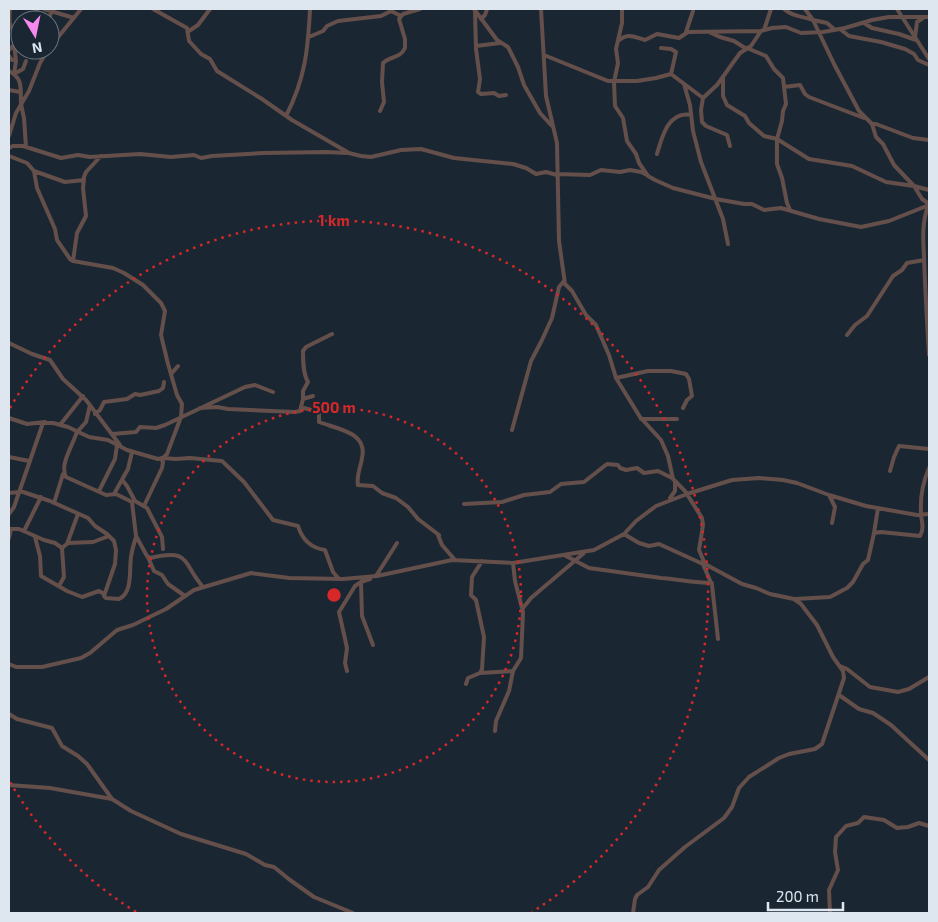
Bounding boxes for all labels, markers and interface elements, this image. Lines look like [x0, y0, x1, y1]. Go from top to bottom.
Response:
north arrow [10, 10, 60, 60]
text: N [31, 39, 44, 58]
text: 1 km [318, 211, 350, 229]
text: 500 m [312, 398, 356, 416]
centre of rings [325, 586, 343, 604]
scale bar [768, 880, 843, 912]
text: 200 m [776, 887, 819, 905]

